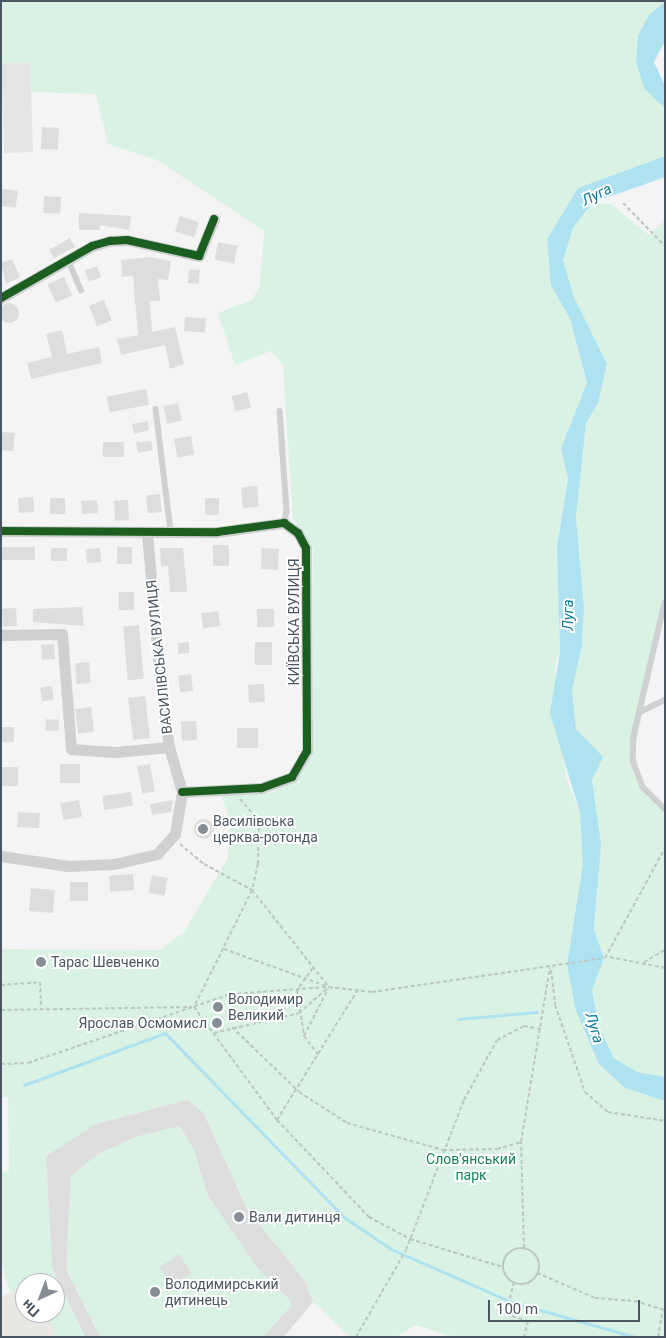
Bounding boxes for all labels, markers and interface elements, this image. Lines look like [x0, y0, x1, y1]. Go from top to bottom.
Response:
water label: Луга [579, 180, 615, 210]
street label: КИЇВСЬКА ВУЛИЦЯ [286, 558, 302, 686]
street label: ВАСИЛІВСЬКА ВУЛИЦЯ [143, 579, 175, 735]
water label: Луга [560, 599, 578, 631]
place label: Василівська церква-ротонда [213, 813, 318, 846]
marker: Василівська церква-ротонда [197, 823, 209, 835]
place label: Тарас Шевченко [51, 954, 160, 970]
marker: Тарас Шевченко [35, 956, 47, 968]
place label: Володимир Великий [228, 991, 303, 1024]
marker: Володимир Великий [212, 1001, 224, 1013]
water label: Луга [581, 1011, 607, 1045]
place label: Ярослав Осмомисл [79, 1015, 207, 1031]
marker: Ярослав Осмомисл [211, 1017, 223, 1029]
park label: Слов'янський парк [426, 1151, 516, 1184]
place label: Вали дитинця [249, 1209, 340, 1225]
marker: Вали дитинця [233, 1211, 245, 1223]
north arrow [15, 1273, 65, 1323]
place label: Володимирський дитинець [165, 1276, 279, 1308]
marker: Володимирський дитинець [149, 1286, 161, 1298]
scale bar [491, 1290, 644, 1322]
text: Пн [18, 1296, 42, 1320]
text: 100 m [496, 1300, 538, 1318]

